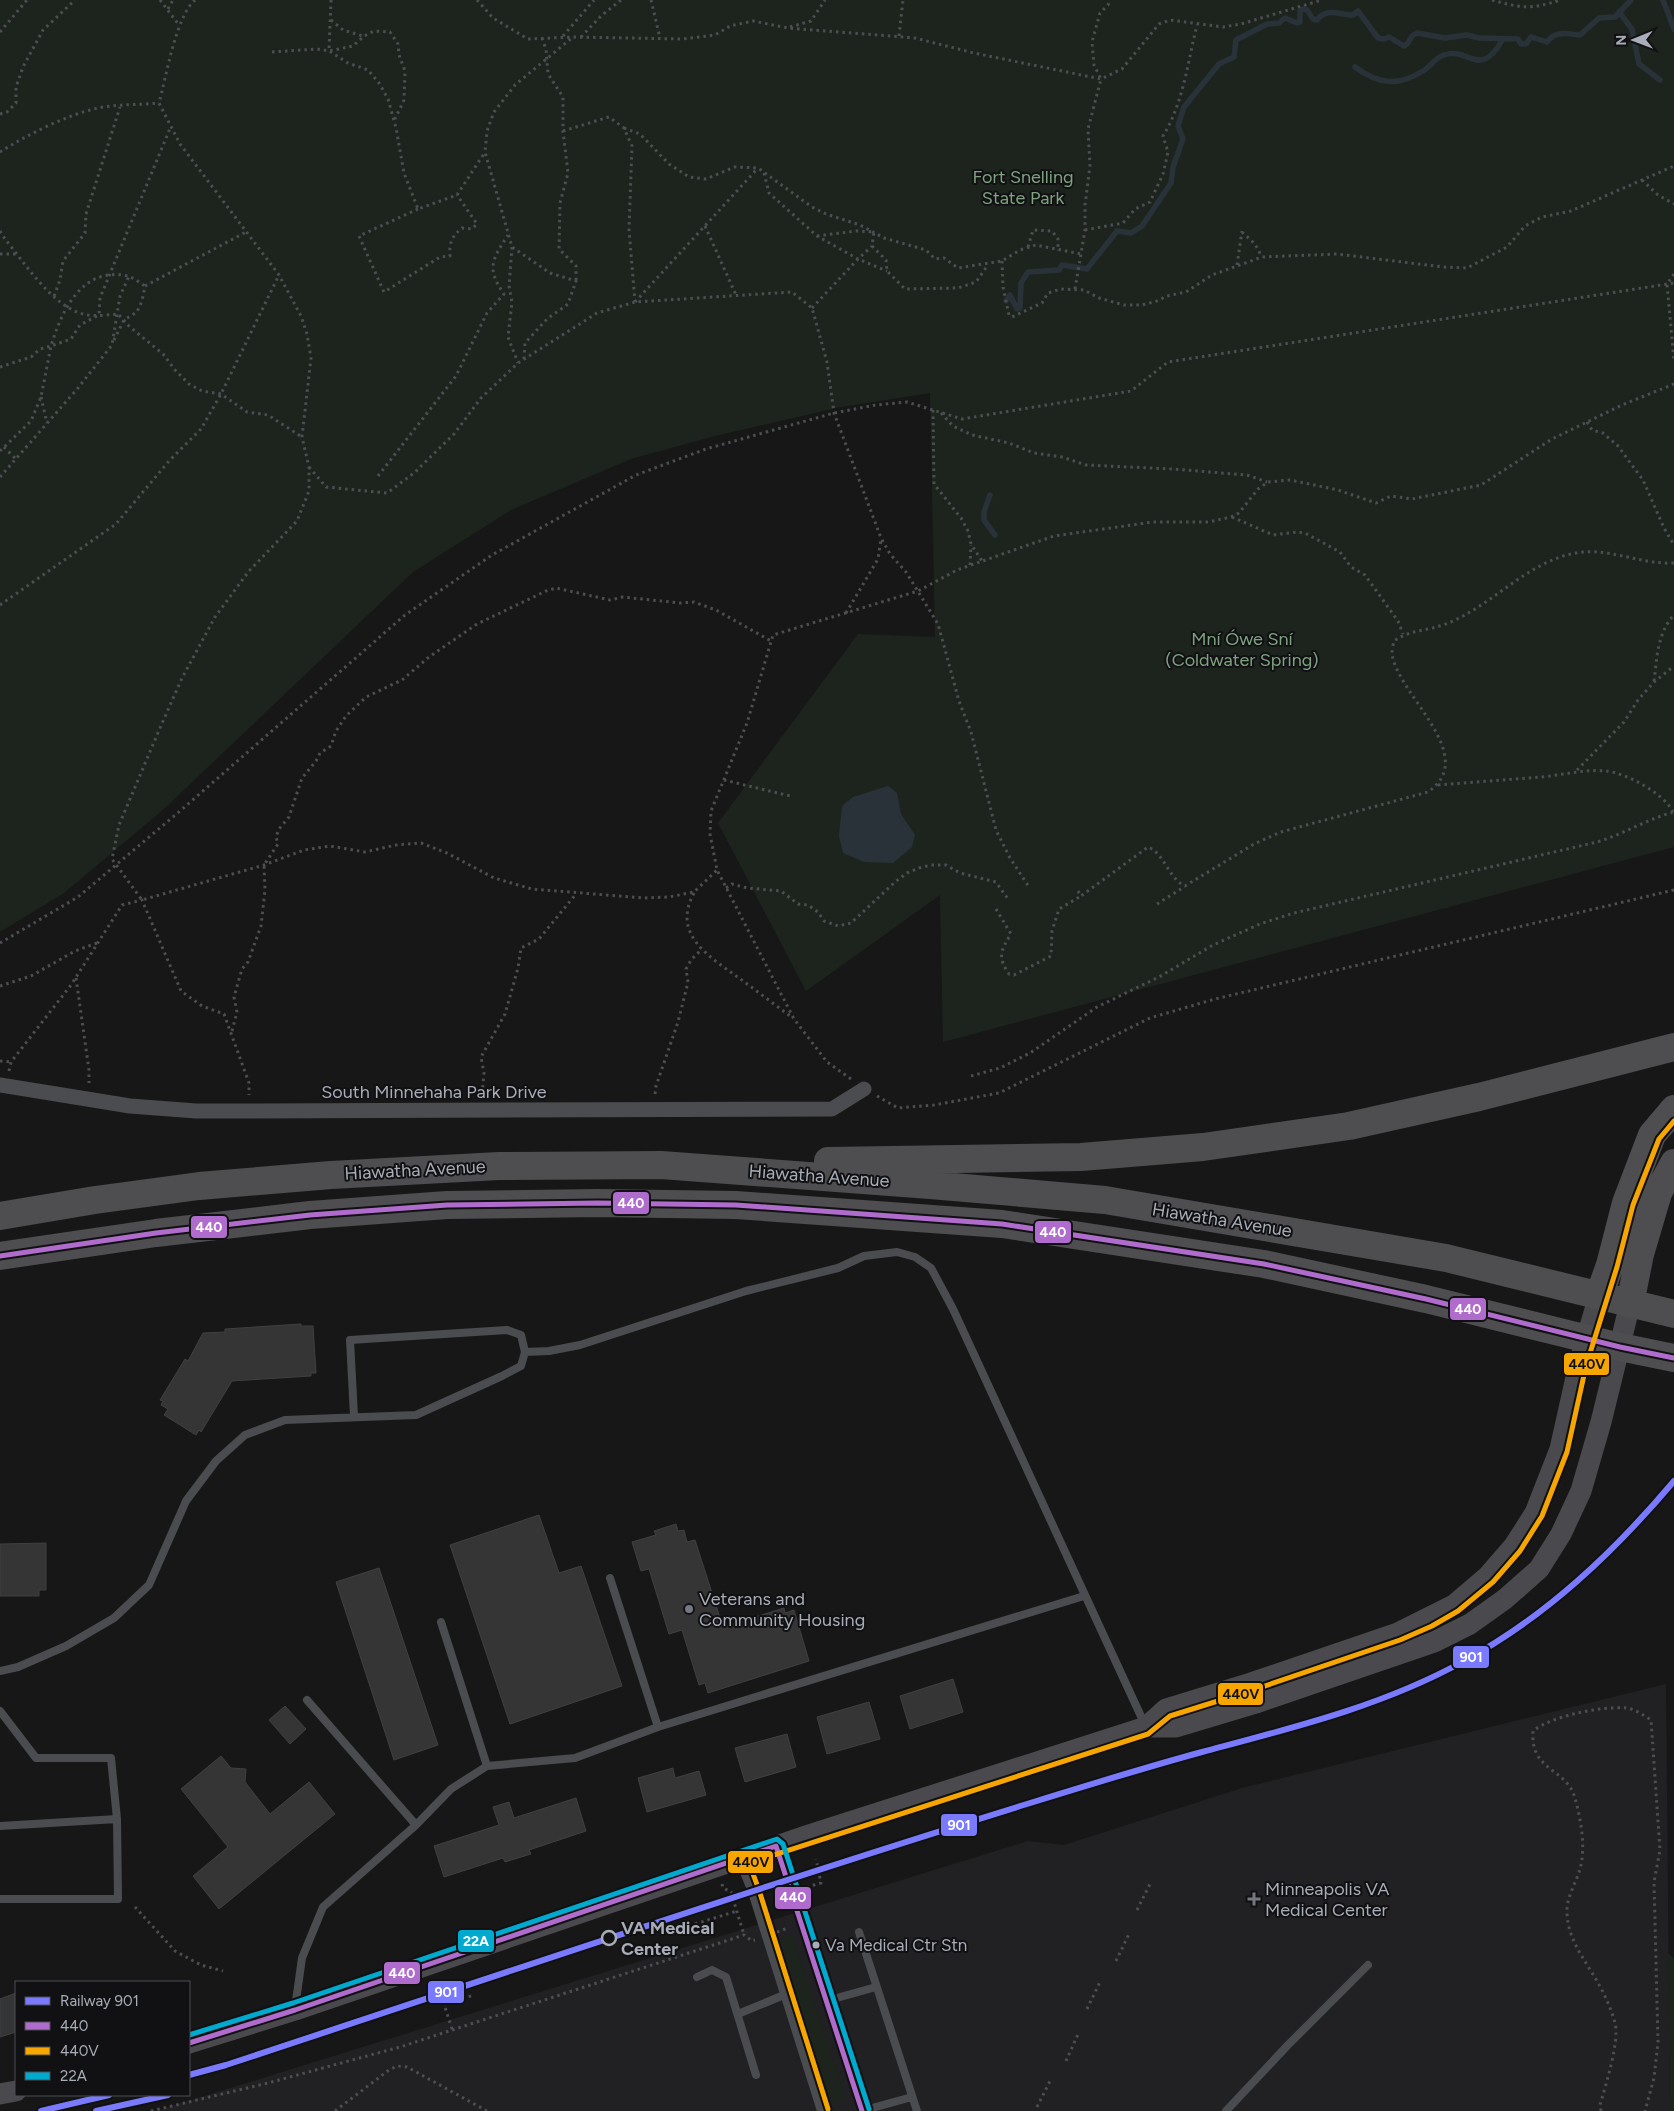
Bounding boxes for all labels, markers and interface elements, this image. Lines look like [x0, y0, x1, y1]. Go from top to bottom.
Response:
north arrow [1609, 15, 1659, 65]
text: N [1613, 35, 1630, 46]
park label: Fort Snelling State Park [972, 166, 1074, 209]
park label: Mní Ówe Sní (Coldwater Spring) [1165, 628, 1319, 671]
street label: South Minnehaha Park Drive [321, 1081, 547, 1103]
street label: Hiawatha Avenue [344, 1155, 486, 1185]
street label: Hiawatha Avenue [748, 1160, 890, 1192]
line badge: 440 [612, 1191, 650, 1215]
text: 440 [618, 1195, 644, 1212]
street label: Hiawatha Avenue [1151, 1198, 1294, 1242]
line badge: 440 [190, 1215, 228, 1239]
text: 440 [196, 1219, 222, 1236]
line badge: 440 [1034, 1220, 1072, 1244]
text: 440 [1040, 1224, 1066, 1241]
line badge: 440 [1449, 1297, 1487, 1321]
text: 440 [1455, 1301, 1481, 1318]
line badge: 440V [1563, 1352, 1610, 1376]
text: 440V [1569, 1356, 1605, 1373]
place label: Veterans and Community Housing [699, 1588, 865, 1631]
marker: Veterans and Community Housing [683, 1603, 695, 1615]
line badge: 901 [1452, 1645, 1490, 1669]
text: 901 [1459, 1649, 1483, 1666]
line badge: 440V [1217, 1682, 1264, 1706]
text: 440V [1223, 1686, 1259, 1703]
line badge: 901 [940, 1813, 978, 1837]
text: 901 [947, 1817, 971, 1834]
line badge: 440V [727, 1850, 774, 1874]
text: 440V [733, 1854, 769, 1871]
place label: Minneapolis VA Medical Center [1265, 1878, 1389, 1921]
line badge: 440 [774, 1886, 812, 1910]
text: 440 [780, 1889, 806, 1906]
marker: Minneapolis VA Medical Center [1247, 1892, 1261, 1906]
place label: VA Medical Center [621, 1917, 714, 1960]
line badge: 22A [457, 1929, 495, 1953]
marker: VA Medical Center [601, 1930, 617, 1946]
text: 22A [463, 1933, 489, 1950]
place label: Va Medical Ctr Stn [825, 1935, 967, 1955]
marker: Va Medical Ctr Stn [811, 1940, 821, 1950]
line badge: 440 [383, 1961, 421, 1985]
text: 440 [389, 1965, 415, 1982]
line badge: 901 [427, 1980, 465, 2004]
legend [15, 1981, 190, 2096]
text: 901 [434, 1984, 458, 2001]
text: Railway 901 [60, 1992, 139, 2010]
text: 440 [60, 2017, 88, 2035]
text: 440V [60, 2042, 99, 2060]
text: 22A [60, 2067, 87, 2085]

